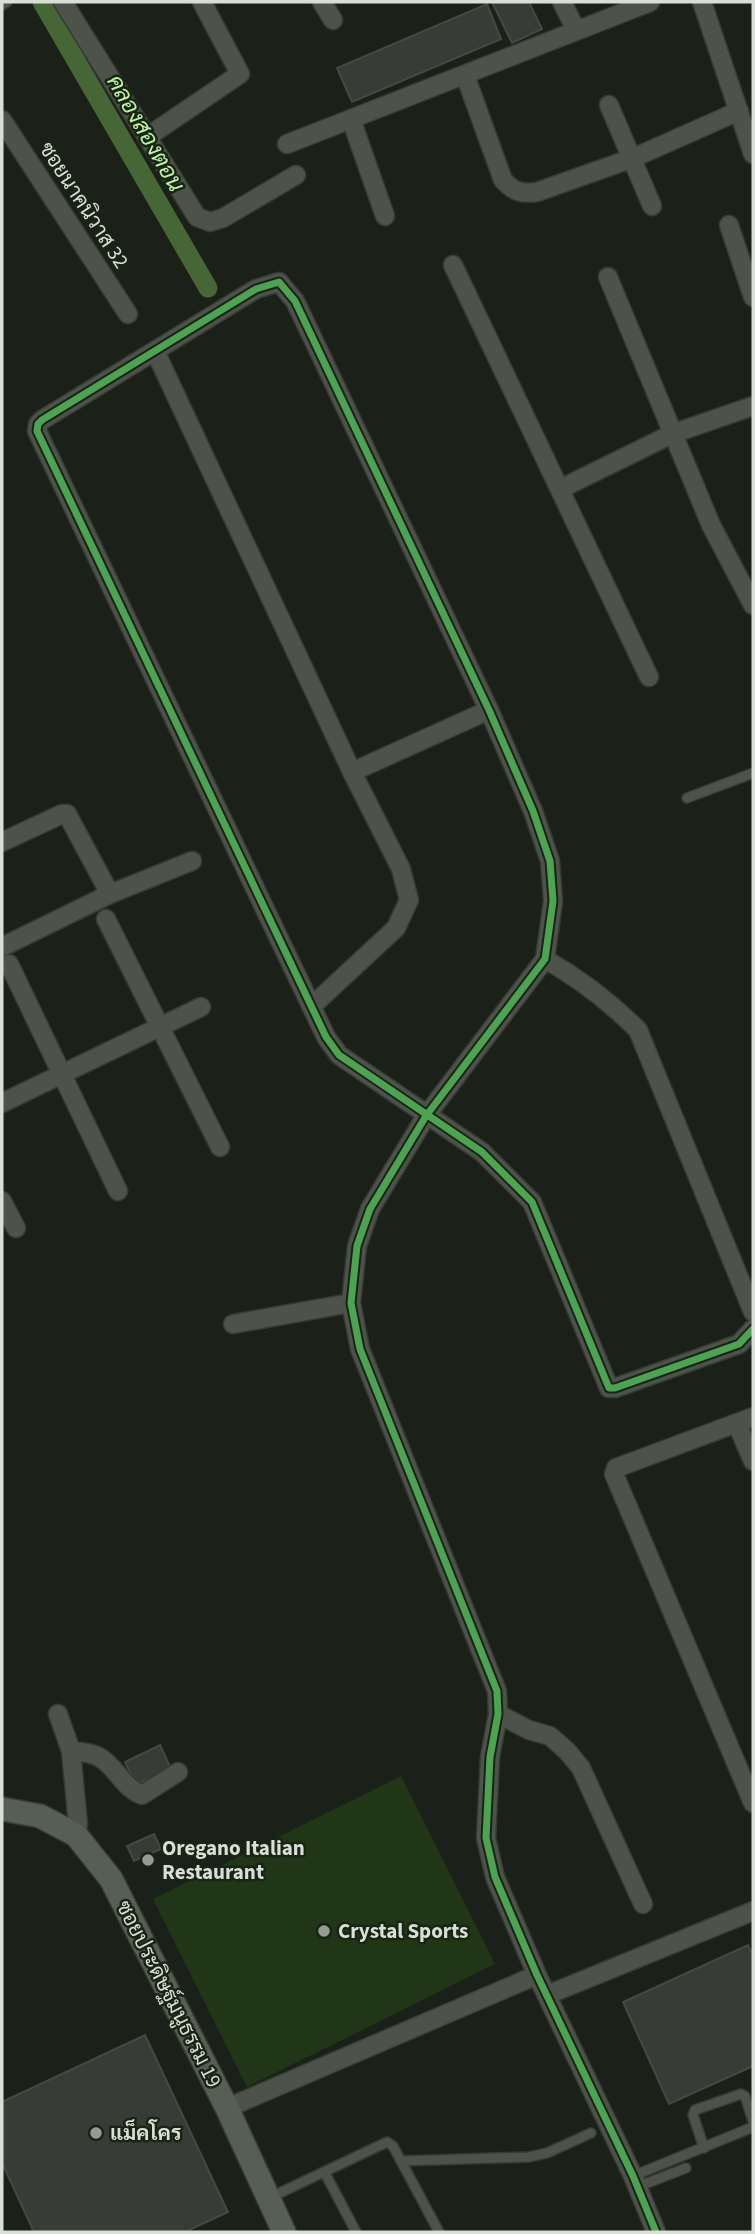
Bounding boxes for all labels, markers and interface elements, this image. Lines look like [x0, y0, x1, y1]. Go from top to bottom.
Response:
water label: คลองสองตอน [99, 68, 193, 198]
street label: ซอยนาคนิวาส 32 [32, 136, 136, 274]
place label: Oregano Italian Restaurant [162, 1833, 305, 1887]
marker: Oregano Italian Restaurant [140, 1852, 156, 1868]
street label: ซอยประดิษฐ์มนูธรรม 19 [109, 1895, 229, 2093]
place label: Crystal Sports [338, 1916, 468, 1946]
marker: Crystal Sports [316, 1923, 332, 1939]
place label: แม็คโคร [110, 2118, 181, 2148]
marker: แม็คโคร [88, 2125, 104, 2141]

